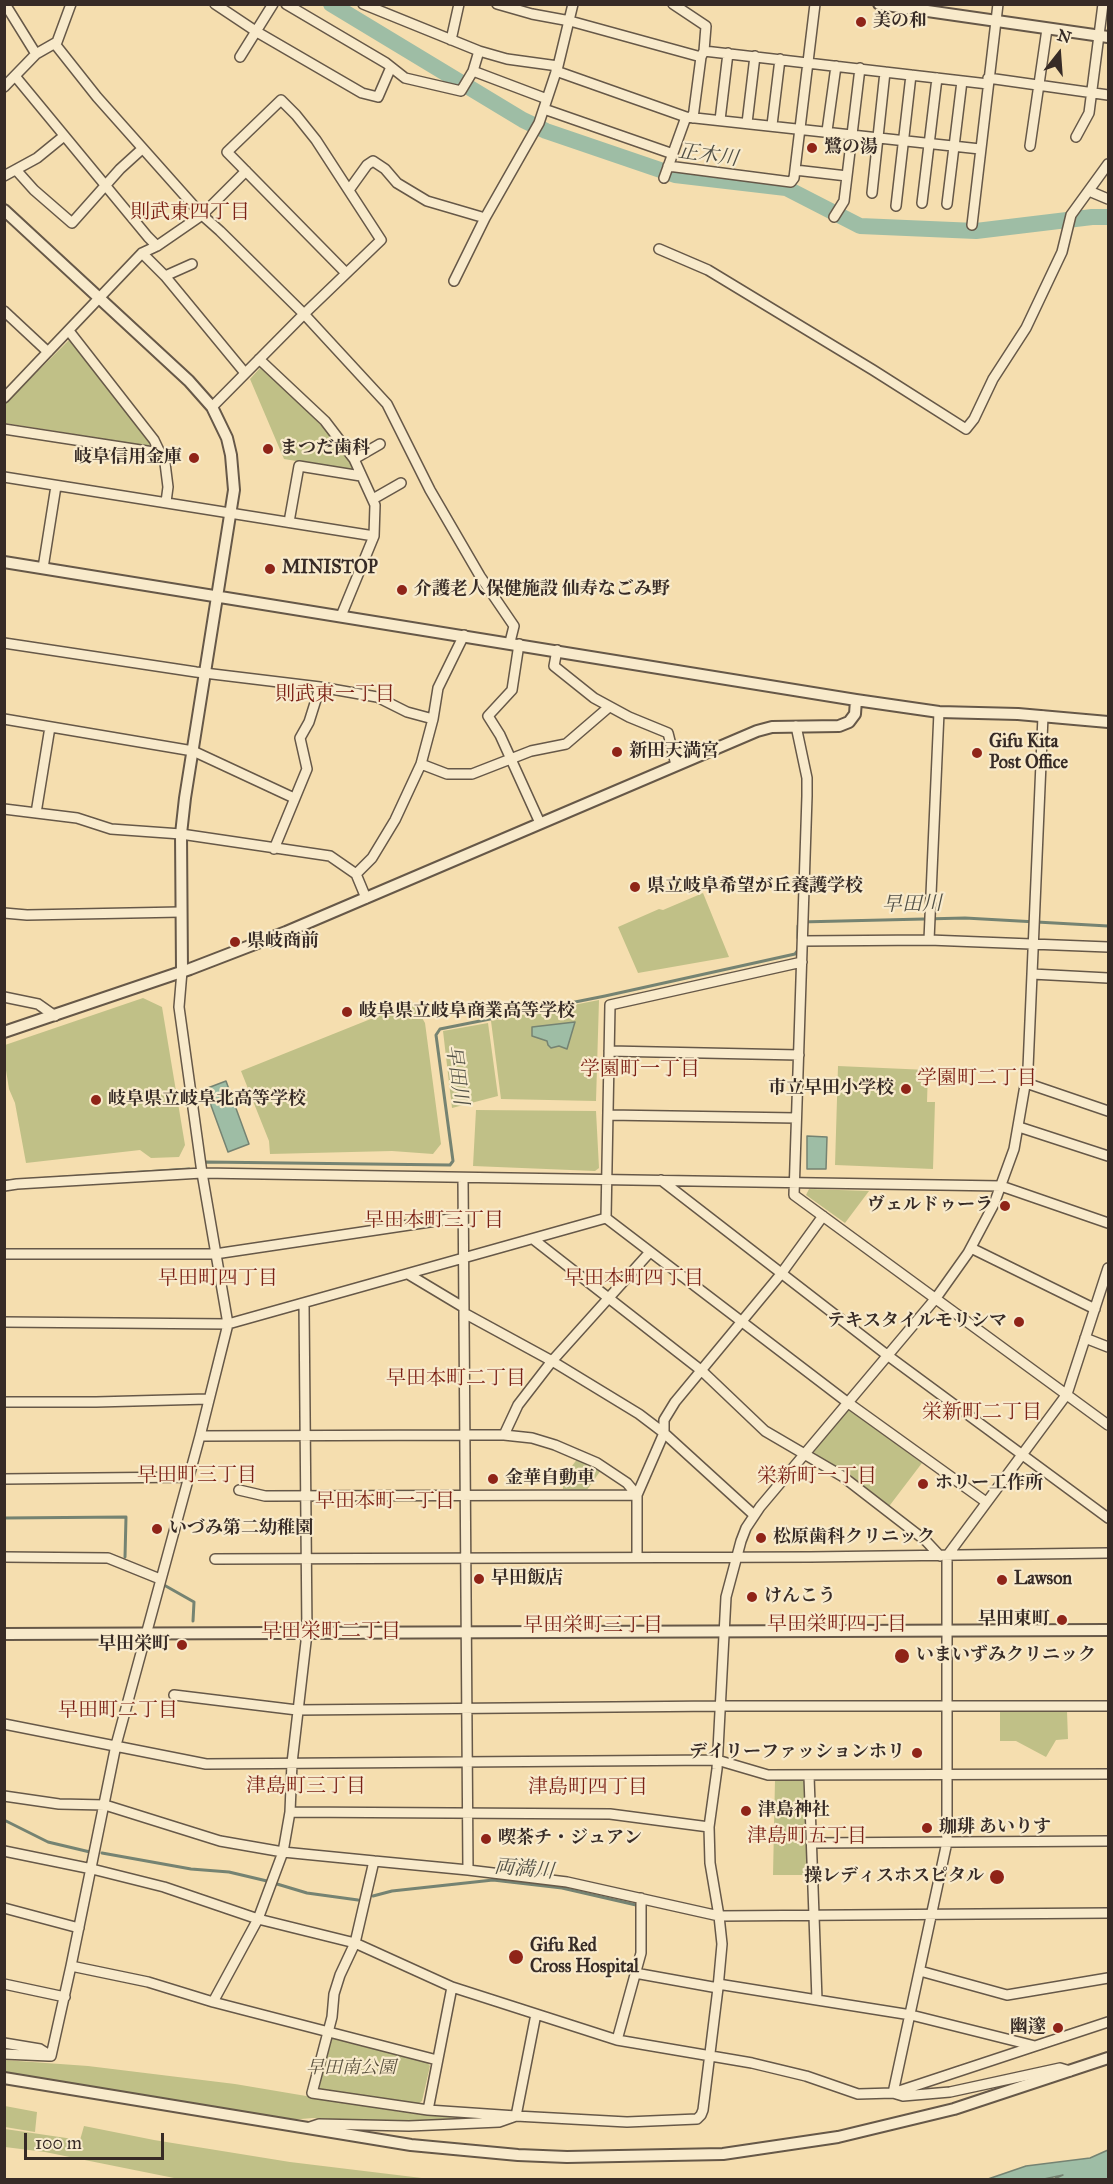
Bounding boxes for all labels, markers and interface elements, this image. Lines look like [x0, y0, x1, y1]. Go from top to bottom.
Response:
place label: 美の和 [873, 11, 927, 33]
marker: 美の和 [854, 15, 868, 29]
north arrow [1029, 24, 1089, 84]
text: N [1055, 25, 1074, 47]
place label: 鷺の湯 [824, 137, 878, 159]
water label: 正木川 [677, 140, 739, 172]
marker: 鷺の湯 [805, 141, 819, 155]
district label: 則武東四丁目 [130, 201, 250, 225]
place label: まつだ歯科 [280, 438, 370, 460]
marker: まつだ歯科 [261, 442, 275, 456]
place label: 岐阜信用金庫 [74, 447, 182, 469]
marker: 岐阜信用金庫 [187, 451, 201, 465]
place label: MINISTOP [282, 558, 378, 580]
marker: MINISTOP [263, 562, 277, 576]
place label: 介護老人保健施設 仙寿なごみ野 [414, 579, 670, 601]
marker: 介護老人保健施設 仙寿なごみ野 [395, 583, 409, 597]
district label: 則武東一丁目 [275, 683, 395, 707]
place label: Gifu Kita Post Office [989, 732, 1068, 774]
place label: 新田天満宮 [629, 741, 719, 763]
marker: 新田天満宮 [610, 745, 624, 759]
marker: Gifu Kita Post Office [970, 746, 984, 760]
place label: 県立岐阜希望が丘養護学校 [647, 876, 863, 898]
marker: 県立岐阜希望が丘養護学校 [628, 880, 642, 894]
water label: 早田川 [882, 892, 942, 918]
place label: 県岐商前 [247, 931, 319, 953]
marker: 県岐商前 [228, 935, 242, 949]
place label: 岐阜県立岐阜商業高等学校 [359, 1001, 575, 1023]
marker: 岐阜県立岐阜商業高等学校 [340, 1005, 354, 1019]
water label: 早田川 [440, 1044, 472, 1106]
district label: 学園町一丁目 [580, 1058, 700, 1082]
district label: 学園町二丁目 [917, 1067, 1037, 1091]
place label: 市立早田小学校 [768, 1078, 894, 1100]
marker: 市立早田小学校 [899, 1082, 913, 1096]
place label: 岐阜県立岐阜北高等学校 [108, 1089, 306, 1111]
marker: 岐阜県立岐阜北高等学校 [89, 1093, 103, 1107]
place label: ヴェルドゥーラ [867, 1195, 993, 1217]
marker: ヴェルドゥーラ [998, 1199, 1012, 1213]
district label: 早田本町三丁目 [364, 1209, 504, 1233]
district label: 早田町四丁目 [158, 1267, 278, 1291]
district label: 早田本町四丁目 [564, 1267, 704, 1291]
place label: テキスタイルモリシマ [827, 1311, 1007, 1333]
marker: テキスタイルモリシマ [1012, 1315, 1026, 1329]
district label: 早田本町二丁目 [386, 1367, 526, 1391]
district label: 栄新町二丁目 [922, 1401, 1042, 1425]
district label: 早田町三丁目 [137, 1464, 257, 1488]
district label: 栄新町一丁目 [757, 1465, 877, 1489]
place label: 金華自動車 [505, 1468, 595, 1490]
marker: 金華自動車 [486, 1472, 500, 1486]
place label: ホリー工作所 [935, 1473, 1043, 1495]
marker: ホリー工作所 [916, 1477, 930, 1491]
district label: 早田本町一丁目 [315, 1490, 455, 1514]
place label: いづみ第二幼稚園 [169, 1518, 313, 1540]
marker: いづみ第二幼稚園 [150, 1522, 164, 1536]
place label: 松原歯科クリニック [773, 1527, 935, 1549]
marker: 松原歯科クリニック [754, 1531, 768, 1545]
place label: 早田飯店 [491, 1568, 563, 1590]
place label: Lawson [1014, 1569, 1072, 1591]
marker: 早田飯店 [472, 1572, 486, 1586]
marker: Lawson [995, 1573, 1009, 1587]
place label: けんこう [764, 1586, 836, 1608]
marker: けんこう [745, 1590, 759, 1604]
place label: 早田東町 [978, 1609, 1050, 1631]
district label: 早田栄町四丁目 [767, 1613, 907, 1637]
marker: 早田東町 [1055, 1613, 1069, 1627]
district label: 早田栄町三丁目 [523, 1614, 663, 1638]
district label: 早田栄町二丁目 [261, 1620, 401, 1644]
place label: 早田栄町 [98, 1634, 170, 1656]
marker: 早田栄町 [175, 1638, 189, 1652]
place label: いまいずみクリニック [916, 1645, 1096, 1667]
marker: いまいずみクリニック [893, 1647, 911, 1665]
district label: 早田町二丁目 [58, 1699, 178, 1723]
place label: デイリーファッションホリ [689, 1742, 905, 1764]
marker: デイリーファッションホリ [910, 1746, 924, 1760]
district label: 津島町三丁目 [246, 1775, 366, 1799]
district label: 津島町四丁目 [528, 1776, 648, 1800]
place label: 津島神社 [758, 1800, 830, 1822]
marker: 津島神社 [739, 1804, 753, 1818]
place label: 珈琲 あいりす [939, 1817, 1051, 1839]
marker: 珈琲 あいりす [920, 1821, 934, 1835]
district label: 津島町五丁目 [747, 1825, 867, 1849]
place label: 喫茶チ・ジュアン [498, 1828, 642, 1850]
marker: 喫茶チ・ジュアン [479, 1832, 493, 1846]
water label: 両満川 [493, 1855, 555, 1885]
place label: 操レディスホスピタル [804, 1866, 984, 1888]
marker: 操レディスホスピタル [988, 1868, 1006, 1886]
place label: Gifu Red Cross Hospital [530, 1936, 639, 1978]
marker: Gifu Red Cross Hospital [507, 1948, 525, 1966]
place label: 幽邃 [1010, 2017, 1046, 2039]
marker: 幽邃 [1051, 2021, 1065, 2035]
park label: 早田南公園 [306, 2058, 396, 2080]
scale bar [27, 2121, 166, 2159]
text: 100 m [35, 2132, 82, 2154]

